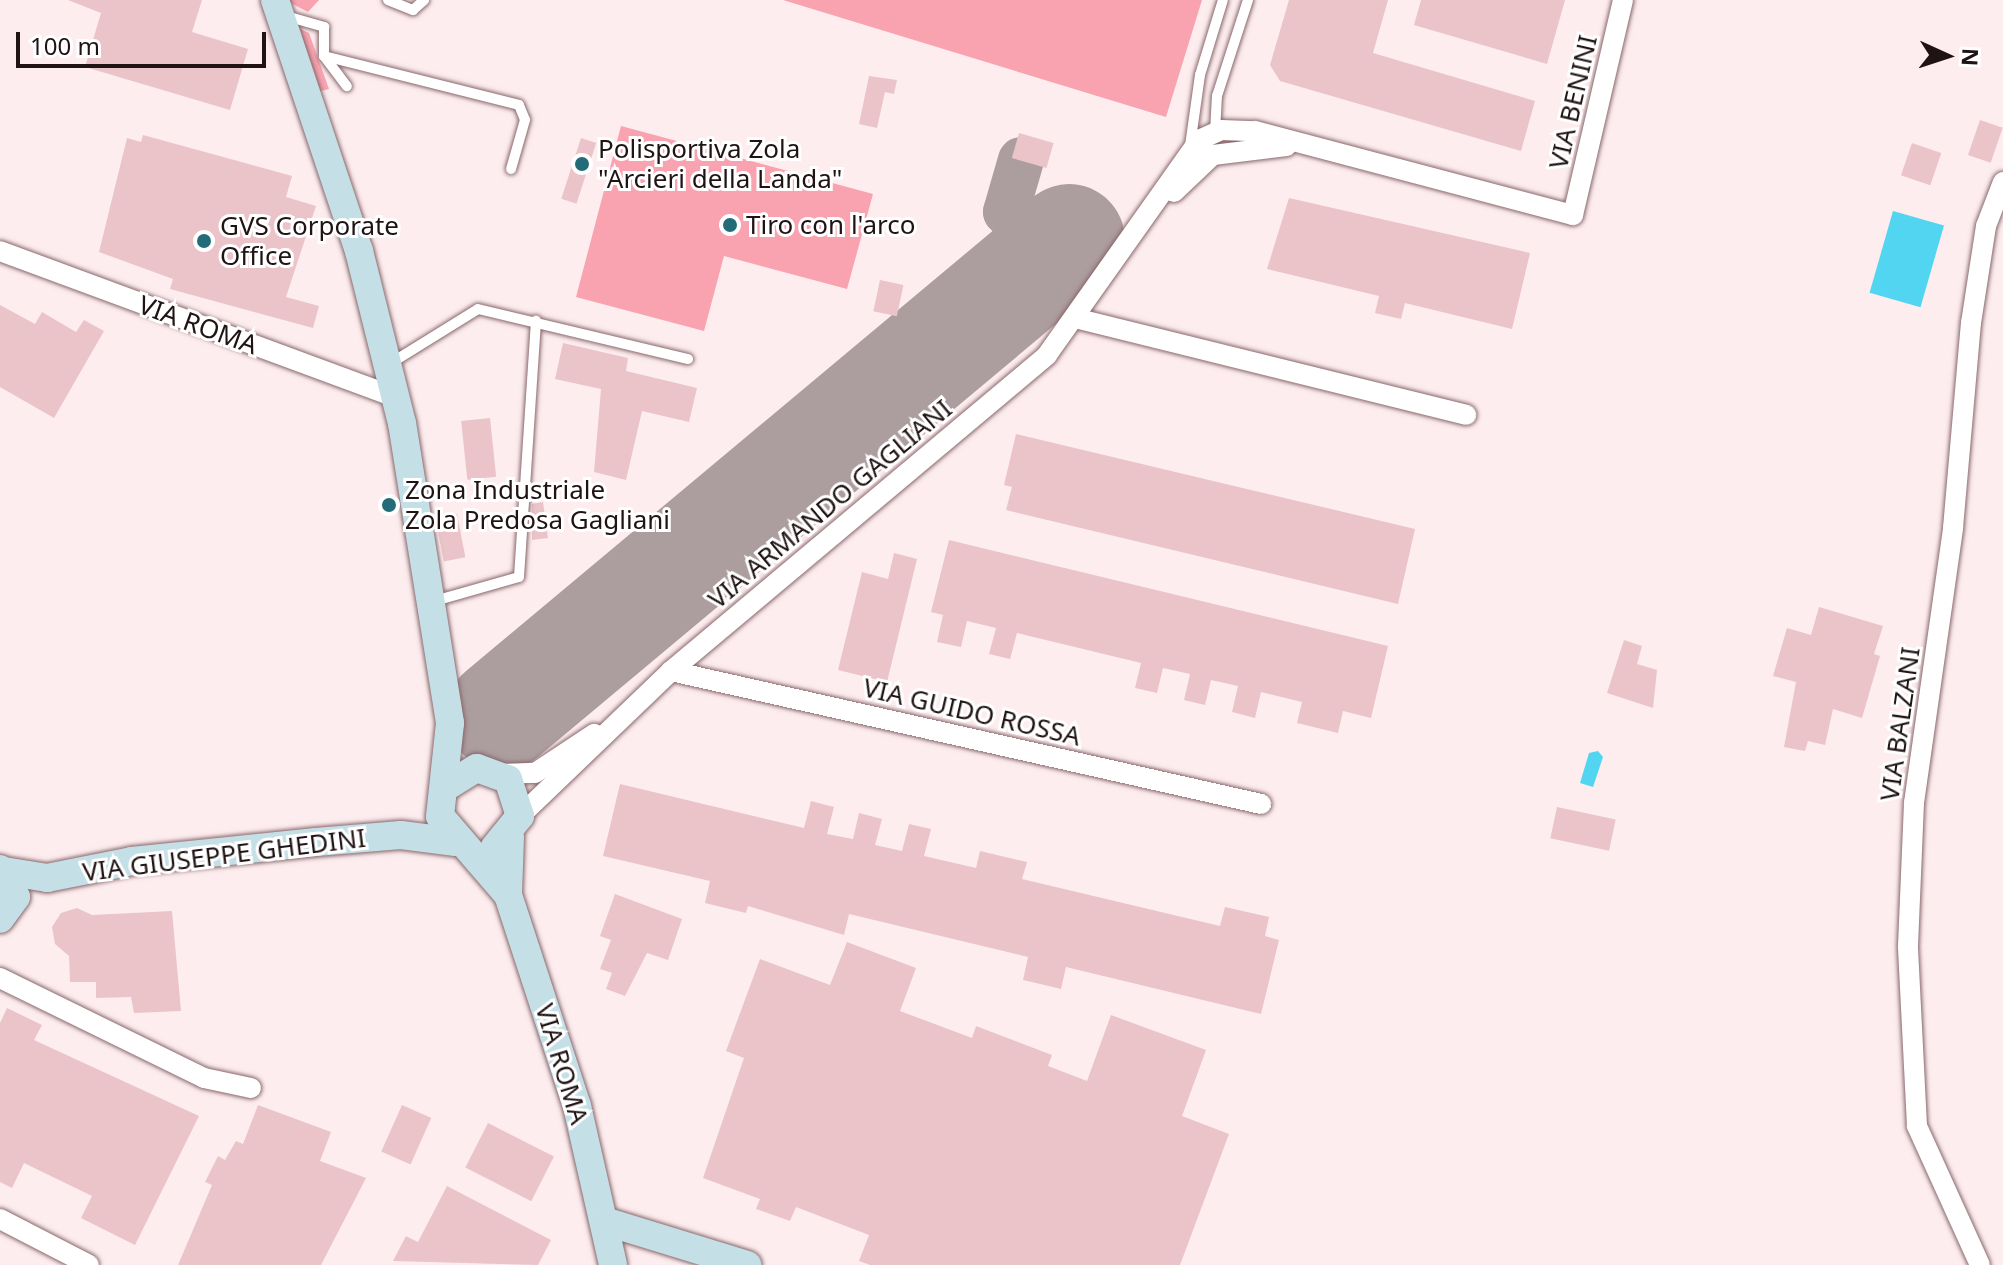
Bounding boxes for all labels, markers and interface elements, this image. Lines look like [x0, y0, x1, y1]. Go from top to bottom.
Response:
scale bar [20, 16, 270, 66]
north arrow [1907, 16, 1987, 96]
text: 100 m [30, 29, 100, 62]
street label: VIA BENINI [1542, 32, 1604, 172]
text: N [1956, 48, 1986, 67]
place label: Polisportiva Zola "Arcieri della Landa" [598, 133, 842, 194]
marker: Polisportiva Zola "Arcieri della Landa" [573, 155, 591, 173]
place label: Tiro con l'arco [746, 209, 915, 241]
place label: GVS Corporate Office [220, 210, 399, 272]
marker: Tiro con l'arco [721, 216, 739, 234]
marker: GVS Corporate Office [195, 232, 213, 250]
street label: VIA ROMA [134, 289, 262, 361]
street label: VIA ARMANDO GAGLIANI [702, 393, 958, 615]
place label: Zona Industriale Zola Predosa Gagliani [405, 474, 670, 536]
marker: Zona Industriale Zola Predosa Gagliani [380, 496, 398, 514]
street label: VIA BALZANI [1874, 645, 1926, 803]
street label: VIA GUIDO ROSSA [860, 672, 1084, 752]
street label: VIA GIUSEPPE GHEDINI [81, 822, 367, 888]
street label: VIA ROMA [529, 1000, 595, 1128]

